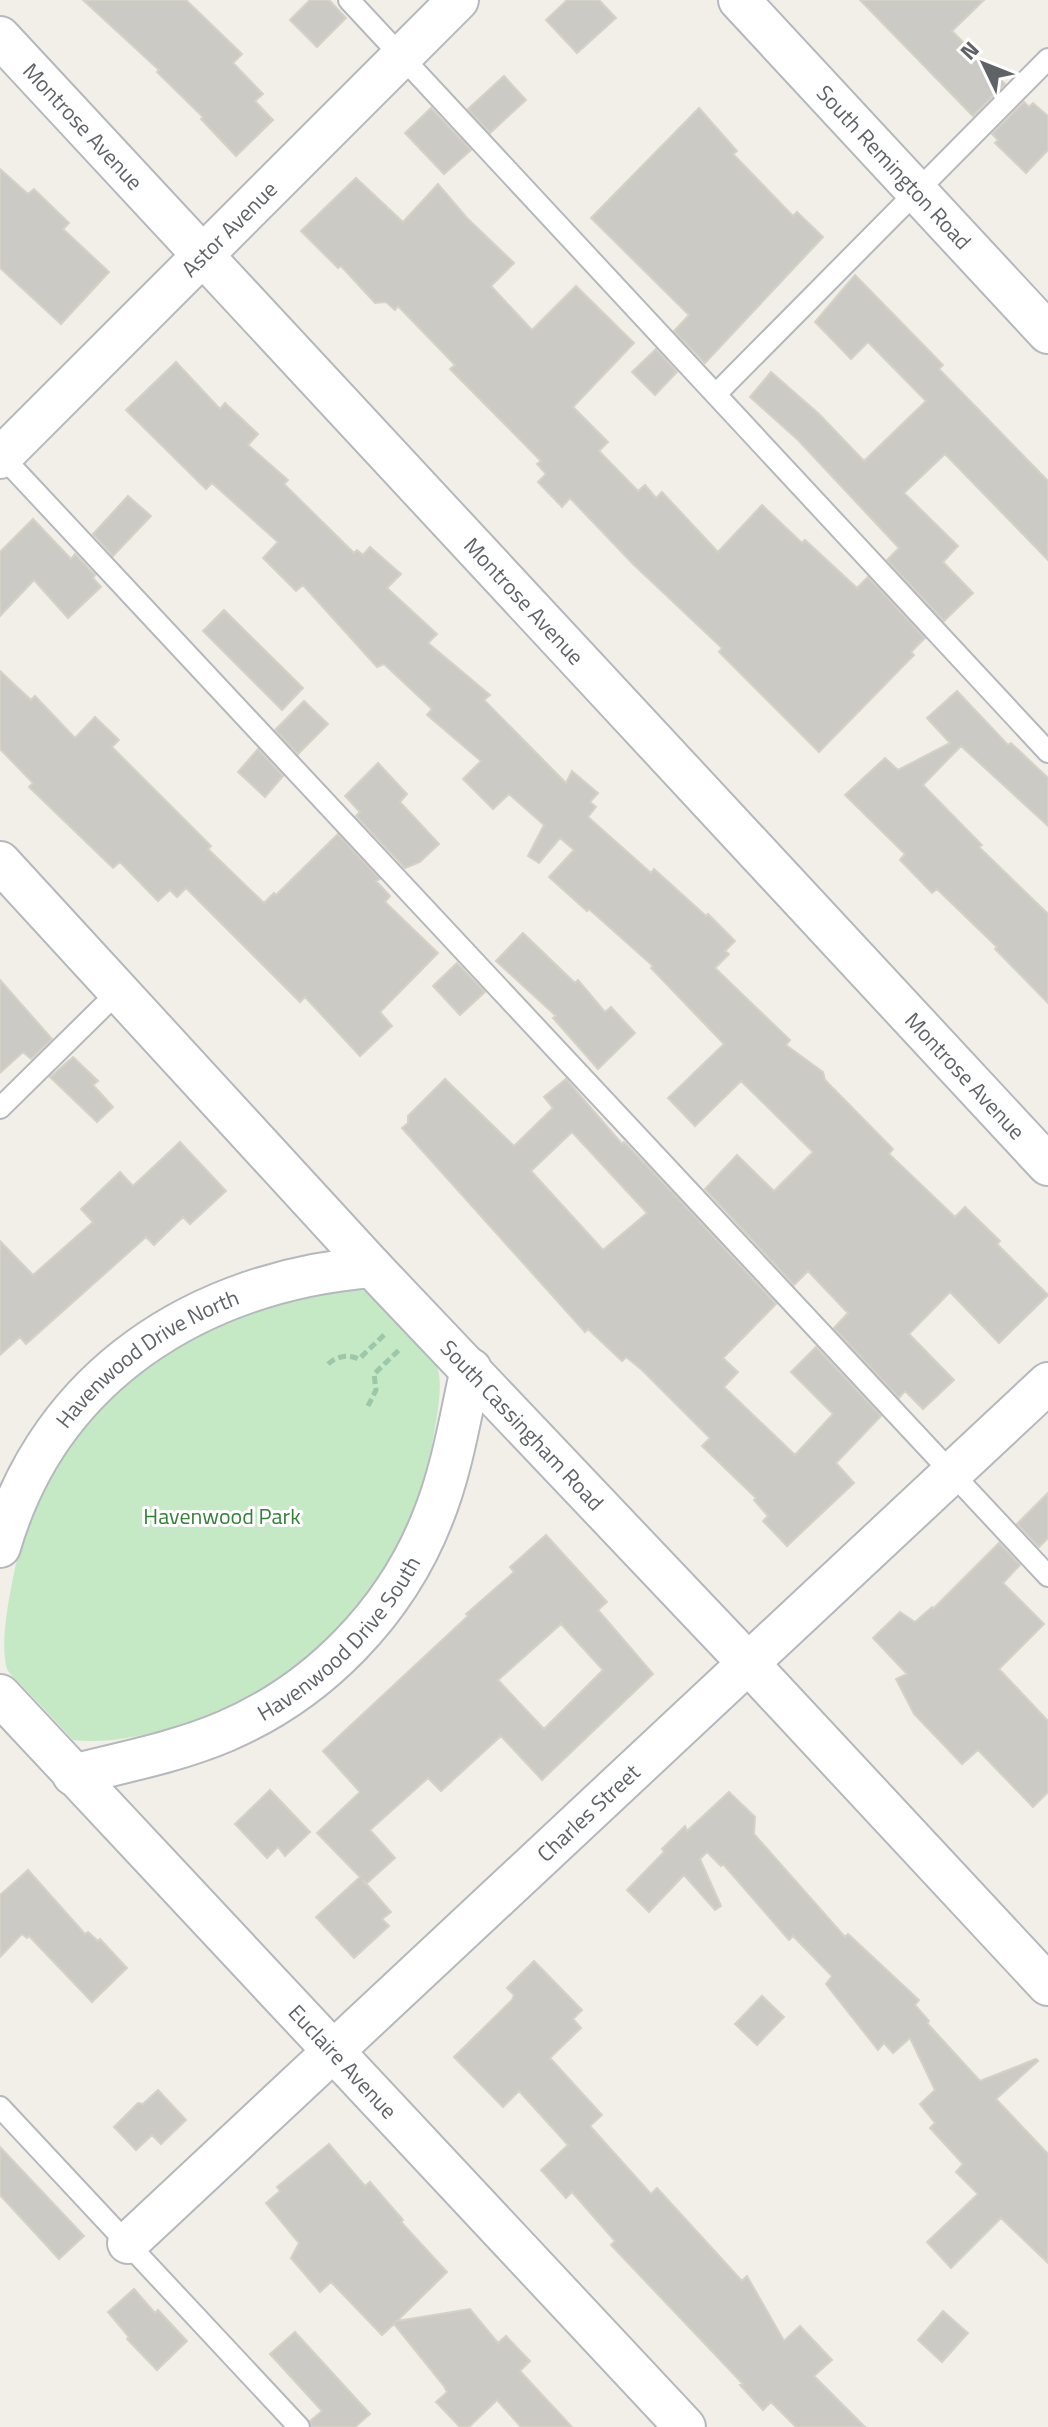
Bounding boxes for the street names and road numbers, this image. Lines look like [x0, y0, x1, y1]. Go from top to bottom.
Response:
street label: Montrose Avenue [15, 55, 151, 198]
street label: South Remington Road [809, 77, 979, 257]
street label: Astor Avenue [173, 173, 285, 285]
street label: Montrose Avenue [456, 530, 592, 673]
street label: Montrose Avenue [897, 1004, 1033, 1147]
street label: Havenwood Drive North [47, 1280, 244, 1435]
street label: South Cassingham Road [432, 1332, 612, 1518]
street label: Havenwood Drive South [251, 1550, 429, 1729]
street label: Charles Street [529, 1756, 648, 1870]
street label: Euclaire Avenue [281, 1996, 405, 2127]

